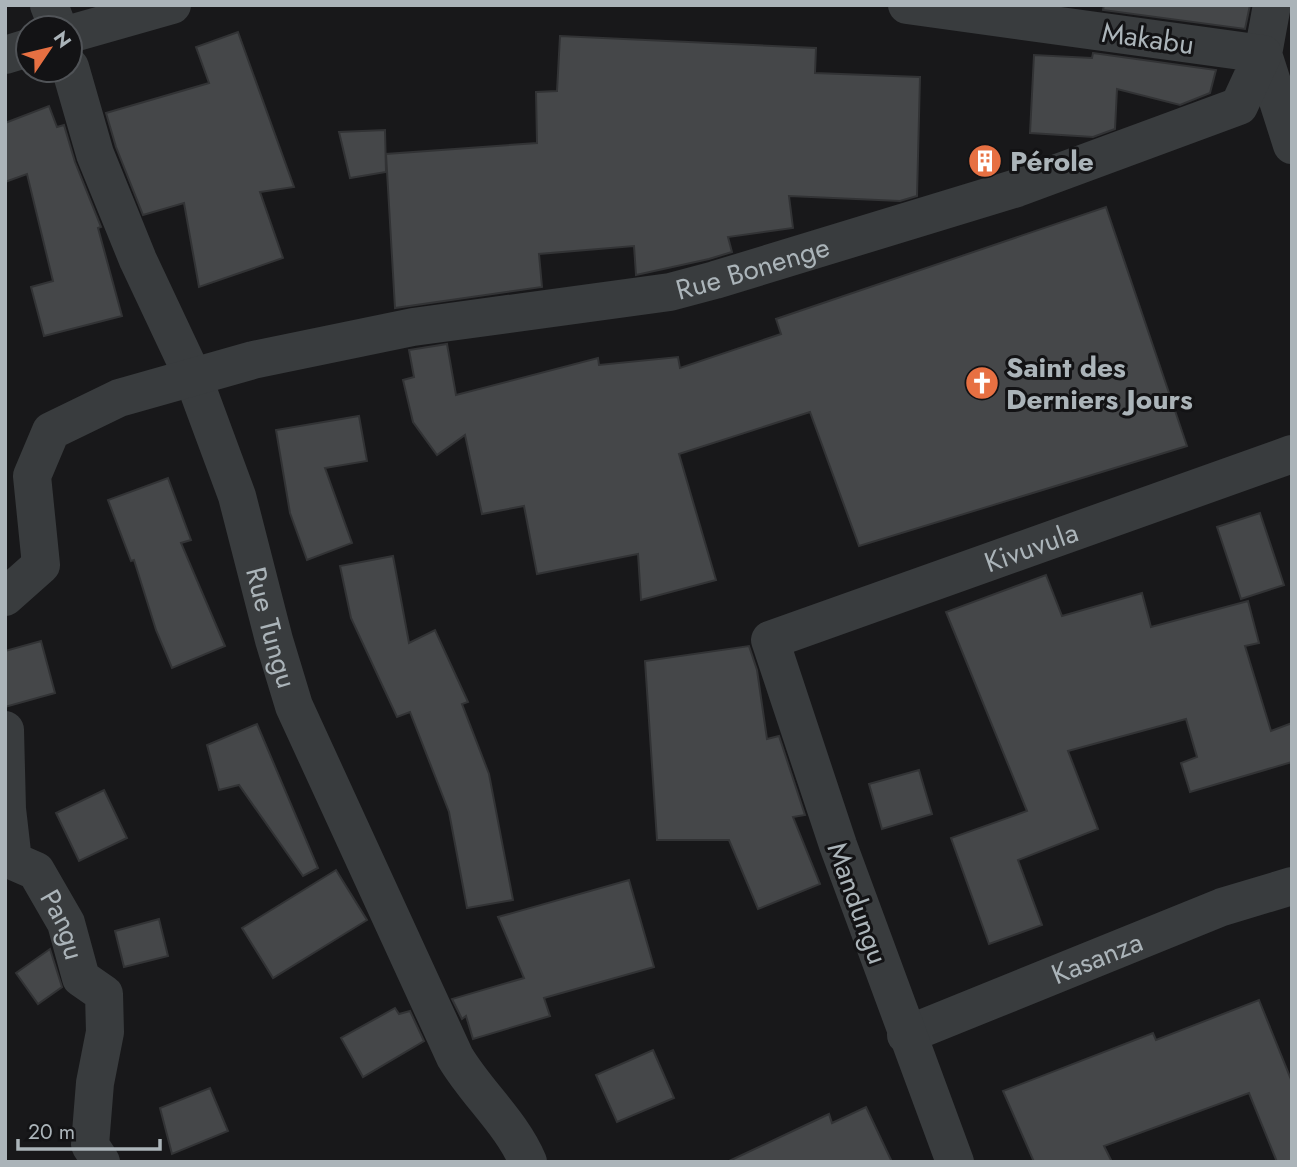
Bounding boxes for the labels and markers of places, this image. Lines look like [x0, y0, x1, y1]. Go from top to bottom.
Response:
place label: Pérole [1010, 141, 1094, 182]
building icon: Pérole [966, 142, 1004, 180]
place label: Saint des Derniers Jours [1006, 347, 1193, 420]
church icon: Saint des Derniers Jours [963, 364, 1001, 402]

